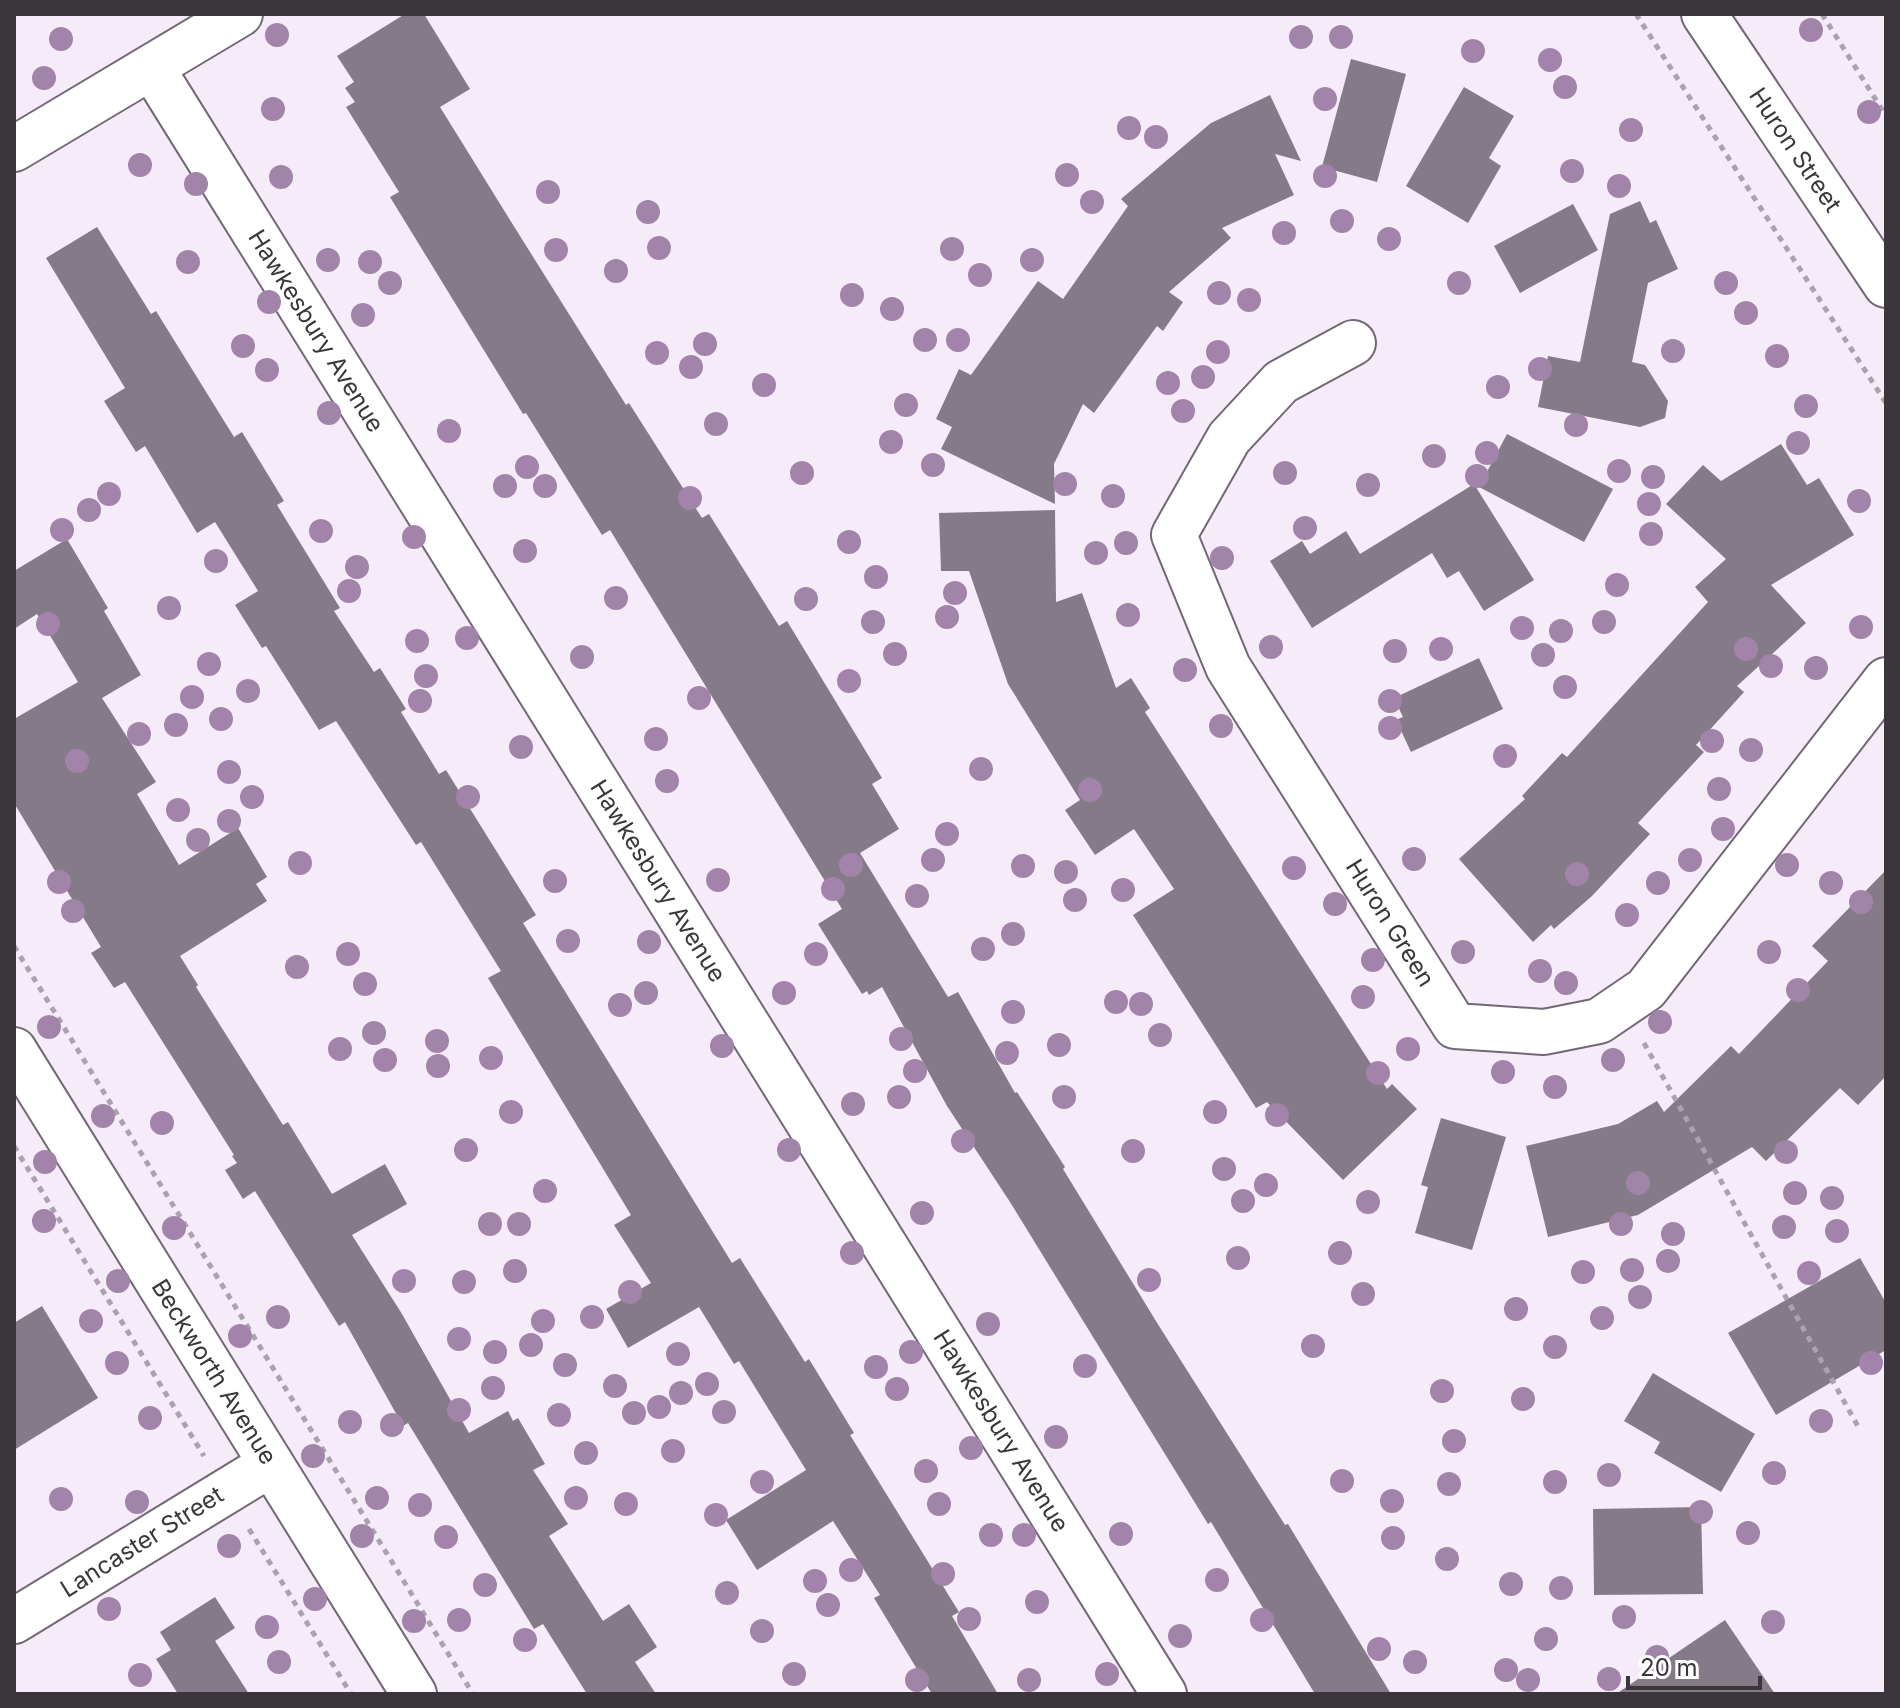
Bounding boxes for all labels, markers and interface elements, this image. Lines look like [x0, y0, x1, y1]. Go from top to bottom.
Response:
street label: Huron Street [1743, 82, 1848, 218]
street label: Hawkesbury Avenue [242, 224, 390, 437]
street label: Hawkesbury Avenue [584, 774, 732, 987]
street label: Huron Green [1340, 854, 1441, 992]
street label: Beckworth Avenue [146, 1274, 283, 1470]
street label: Hawkesbury Avenue [927, 1324, 1075, 1537]
street label: Lancaster Street [55, 1480, 229, 1603]
scale bar [1628, 1640, 1760, 1690]
text: 20 m [1640, 1653, 1698, 1682]

